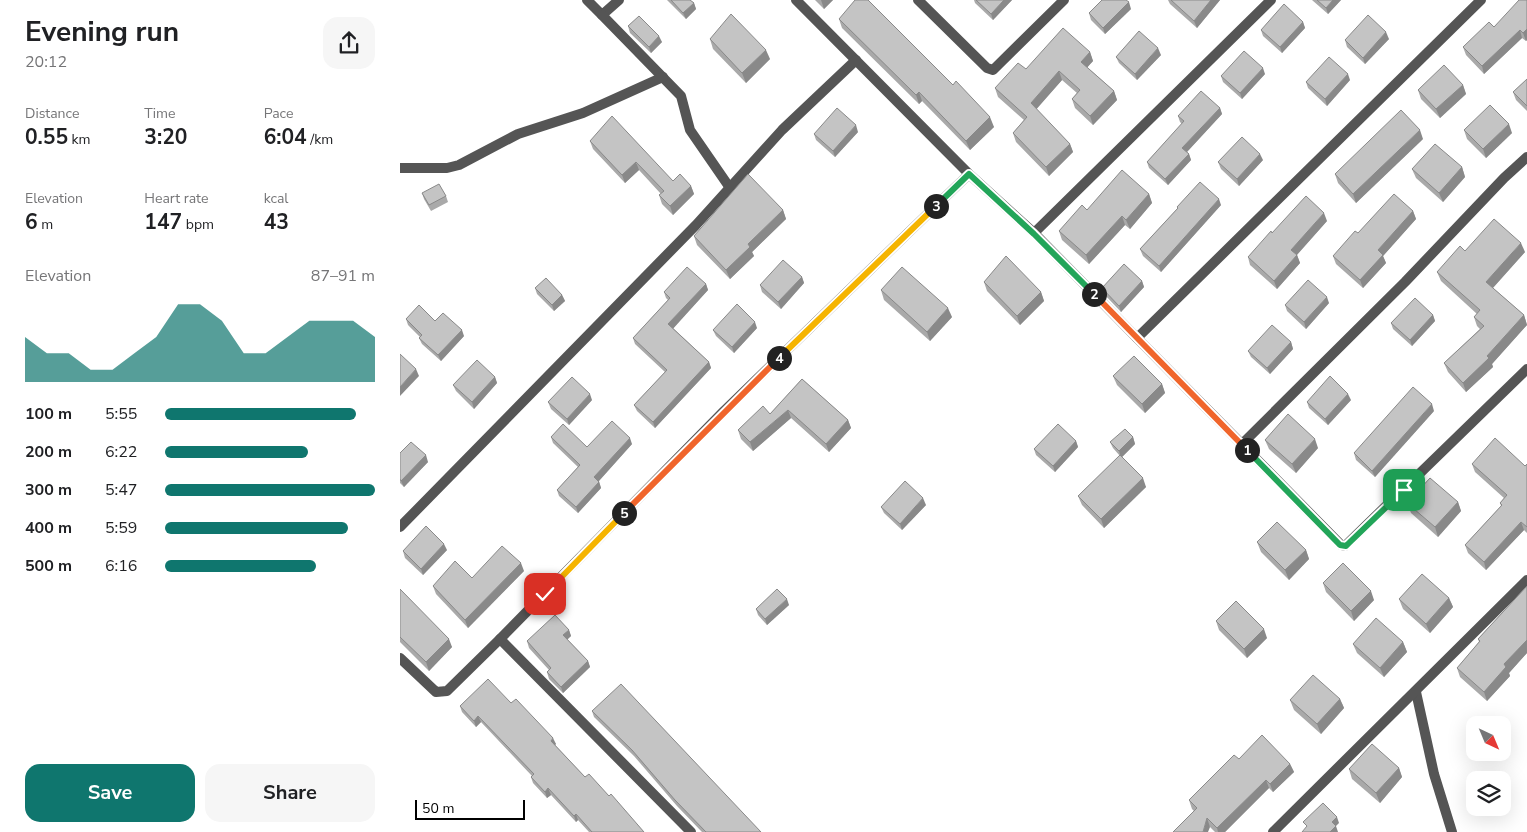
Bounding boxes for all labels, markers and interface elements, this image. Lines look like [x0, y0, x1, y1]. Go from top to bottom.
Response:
text: Evening run [25, 13, 179, 51]
button: share [323, 17, 375, 69]
text: 20:12 [25, 51, 67, 73]
text: Distance [25, 104, 79, 123]
text: Time [144, 104, 175, 123]
text: Pace [264, 104, 293, 123]
text: 0.55 [25, 123, 68, 151]
text: 3:20 [144, 123, 187, 151]
text: 6:04 [264, 123, 307, 151]
text: km [68, 130, 91, 149]
text: /km [307, 130, 333, 149]
text: Elevation [25, 189, 83, 208]
text: Heart rate [144, 189, 208, 208]
text: kcal [264, 189, 288, 208]
pin: 3 [924, 194, 948, 218]
text: 3 [932, 197, 941, 216]
text: 6 [25, 208, 38, 236]
text: 147 [144, 208, 182, 236]
text: 43 [264, 208, 289, 236]
text: m [38, 215, 53, 234]
text: bpm [182, 215, 214, 234]
text: Elevation [25, 265, 91, 287]
text: 87–91 m [311, 265, 375, 287]
pin: 2 [1082, 282, 1106, 306]
text: 2 [1090, 285, 1099, 304]
pin: 4 [766, 346, 792, 370]
text: 4 [775, 349, 784, 368]
text: 100 m [25, 403, 72, 425]
text: 5:55 [105, 403, 137, 425]
pin: 1 [1234, 438, 1260, 462]
text: 200 m [25, 441, 72, 463]
text: 6:22 [105, 441, 137, 463]
text: 1 [1243, 441, 1252, 460]
pin [1383, 469, 1425, 511]
icon: arrive [1390, 476, 1418, 504]
text: 300 m [25, 479, 72, 501]
text: 5:47 [105, 479, 137, 501]
pin: 5 [612, 500, 636, 526]
text: 5 [620, 504, 629, 523]
text: 400 m [25, 517, 72, 539]
text: 5:59 [105, 517, 137, 539]
text: 500 m [25, 555, 72, 577]
text: 6:16 [105, 555, 137, 577]
pin [524, 573, 566, 615]
icon: check [531, 580, 559, 608]
north arrow [1466, 716, 1511, 761]
map controls [1466, 716, 1511, 816]
button: Save [25, 764, 195, 822]
button: Share [205, 764, 375, 822]
button: layers [1466, 771, 1511, 816]
scale bar [415, 797, 525, 820]
text: 50 m [422, 799, 454, 818]

